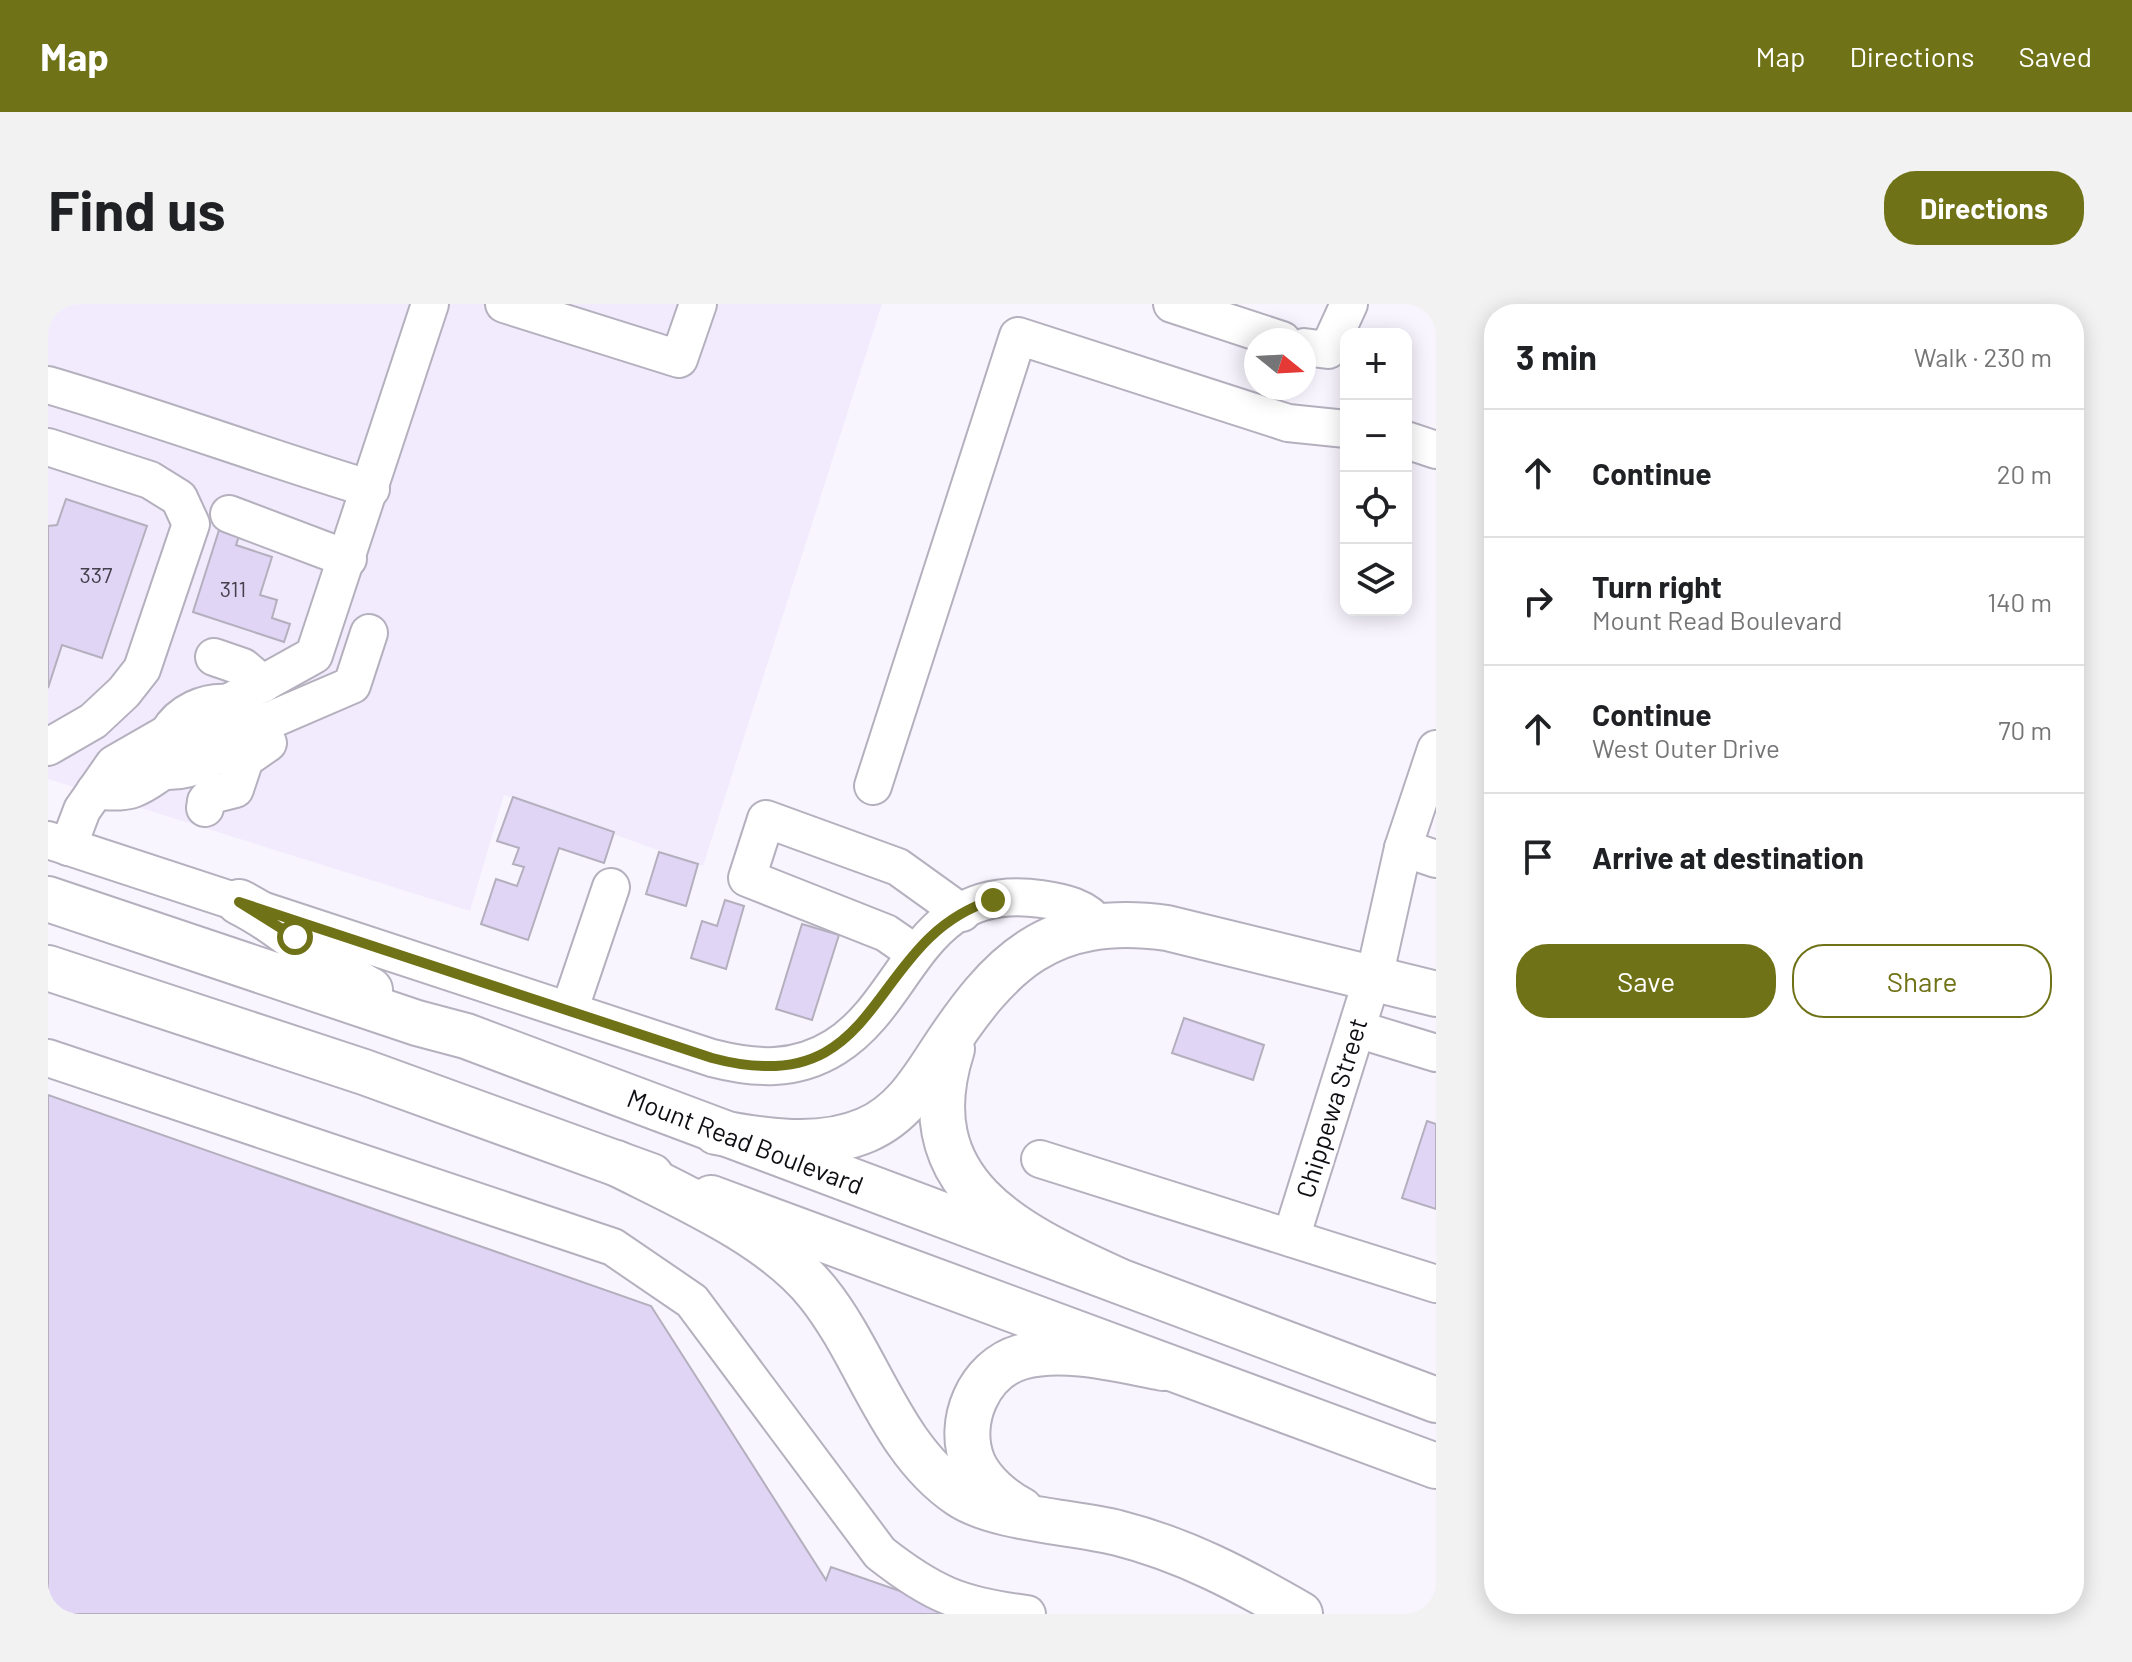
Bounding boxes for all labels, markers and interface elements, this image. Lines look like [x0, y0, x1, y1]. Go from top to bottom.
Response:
text: Map [40, 33, 109, 79]
text: Map [1756, 39, 1805, 73]
text: Directions [1849, 39, 1975, 73]
text: Saved [2019, 39, 2092, 73]
button: Directions [1884, 171, 2084, 245]
text: Find us [48, 175, 226, 242]
north arrow [1244, 328, 1316, 400]
map controls [1340, 328, 1412, 616]
button: + [1340, 328, 1412, 400]
text: 3 min [1516, 336, 1597, 377]
text: Walk · 230 m [1914, 341, 2052, 372]
button: − [1340, 400, 1412, 472]
icon: ahead [1516, 451, 1560, 495]
text: Continue [1592, 455, 1712, 491]
text: 20 m [1997, 458, 2052, 489]
button: locate [1340, 472, 1412, 544]
button: layers [1340, 544, 1412, 616]
house number: 337 [79, 561, 113, 587]
text: Turn right [1592, 568, 1722, 604]
house number: 311 [220, 575, 246, 601]
icon: right [1516, 579, 1560, 623]
text: 140 m [1987, 586, 2052, 617]
text: Mount Read Boulevard [1592, 604, 1842, 635]
text: Continue [1592, 696, 1712, 732]
icon: ahead [1516, 707, 1560, 751]
text: 70 m [1998, 714, 2052, 745]
text: West Outer Drive [1592, 732, 1780, 763]
icon: arrive [1516, 835, 1560, 879]
text: Arrive at destination [1592, 839, 1864, 875]
route end [975, 882, 1011, 918]
route start [277, 919, 313, 955]
button: Save [1516, 944, 1776, 1018]
button: Share [1792, 944, 2052, 1018]
street label: Chippewa Street [1288, 1014, 1373, 1201]
street label: Mount Read Boulevard [623, 1081, 868, 1200]

